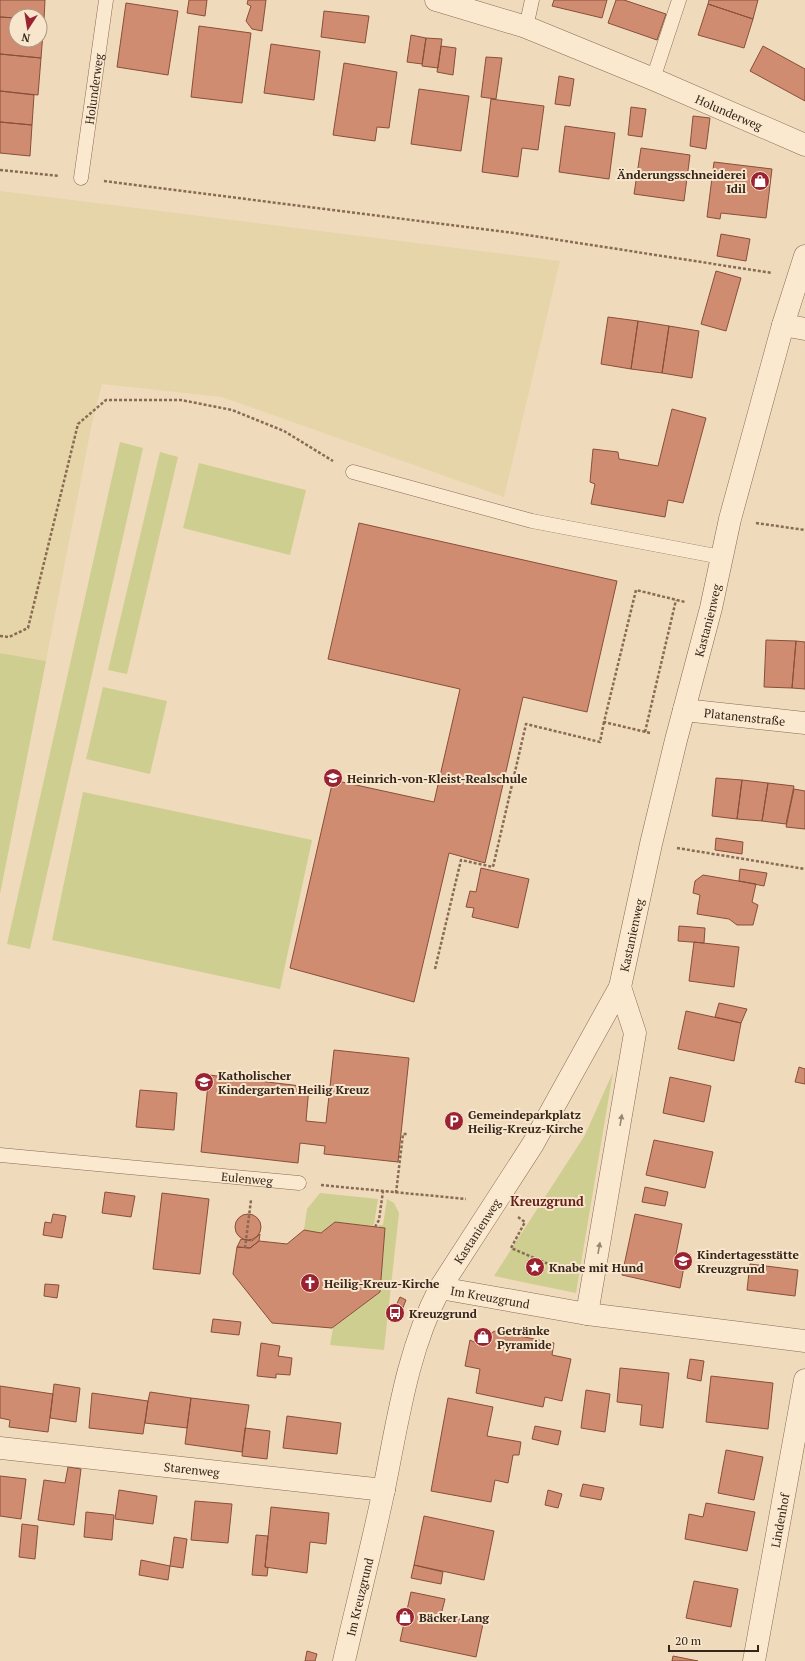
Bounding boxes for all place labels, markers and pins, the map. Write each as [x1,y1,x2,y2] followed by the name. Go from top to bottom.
[617,167,746,196] place label: Änderungsschneiderei Idil
[749,170,771,192] shop icon: Änderungsschneiderei Idil
[322,767,344,789] school or university icon: Heinrich-von-Kleist-Realschule
[347,771,528,786] place label: Heinrich-von-Kleist-Realschule
[218,1068,369,1097] place label: Katholischer Kindergarten Heilig Kreuz
[193,1071,215,1093] school or university icon: Katholischer Kindergarten Heilig Kreuz
[468,1107,584,1136] place label: Gemeindeparkplatz Heilig-Kreuz-Kirche
[443,1110,465,1132] parking icon: Gemeindeparkplatz Heilig-Kreuz-Kirche
[697,1247,800,1276] place label: Kindertagesstätte Kreuzgrund
[672,1250,694,1272] school or university icon: Kindertagesstätte Kreuzgrund
[524,1256,546,1278] place icon: Knabe mit Hund
[549,1260,644,1275] place label: Knabe mit Hund
[299,1272,321,1294] church icon: Heilig-Kreuz-Kirche
[324,1276,440,1291] place label: Heilig-Kreuz-Kirche
[384,1302,406,1324] bus stop icon: Kreuzgrund
[409,1306,478,1321] place label: Kreuzgrund
[497,1323,552,1352] place label: Getränke Pyramide
[472,1326,494,1348] shop icon: Getränke Pyramide
[394,1606,416,1628] shop icon: Bäcker Lang
[419,1610,489,1625] place label: Bäcker Lang

